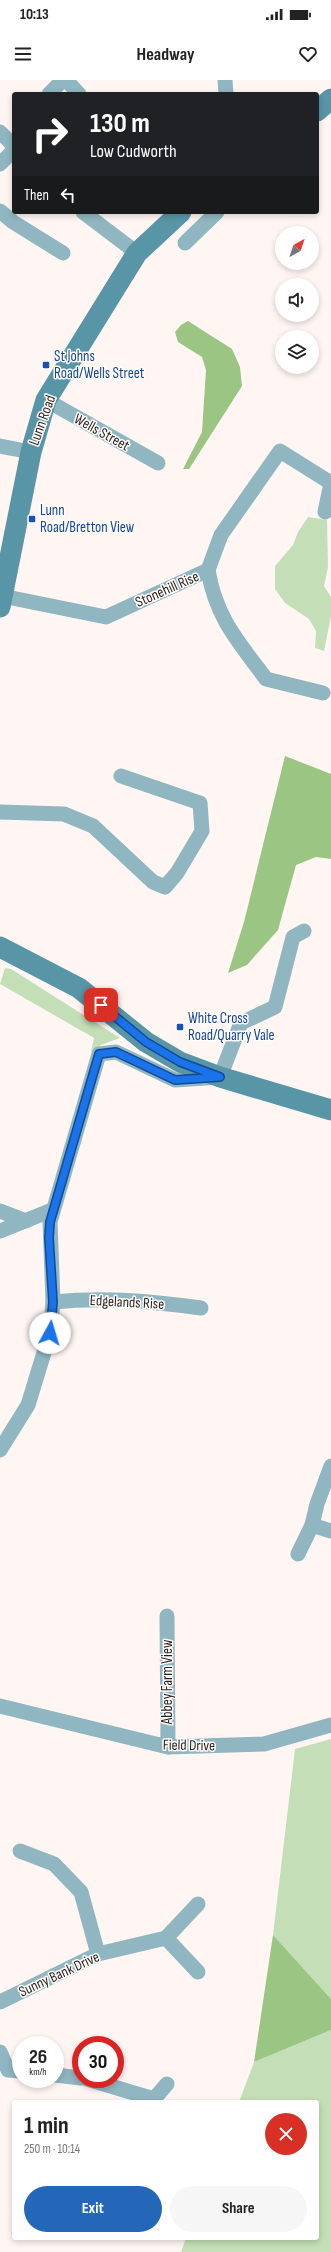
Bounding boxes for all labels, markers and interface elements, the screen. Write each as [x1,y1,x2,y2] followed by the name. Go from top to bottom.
[20,5,49,24] text: 10:13
[12,43,34,65] icon: menu
[297,43,319,65] icon: heart
[137,44,194,65] text: Headway
[90,107,150,140] text: 130 m
[24,108,76,160] icon: right
[90,141,177,162] text: Low Cudworth
[57,184,79,206] icon: left
[24,186,49,205] text: Then
[275,226,319,270] north arrow
[275,226,319,374] map controls
[275,278,319,322] button: sound
[275,330,319,374] button: layers
[54,347,145,383] place label: St Johns Road/Wells Street
[41,360,51,370] marker: St Johns Road/Wells Street
[25,392,60,448] street label: Lunn Road
[71,409,133,456] street label: Wells Street
[40,501,135,537] place label: Lunn Road/Bretton View
[27,514,37,524] marker: Lunn Road/Bretton View
[132,567,202,612] street label: Stonehill Rise
[84,988,118,1022] pin
[90,994,112,1016] icon: arrive
[188,1009,275,1045] place label: White Cross Road/Quarry Vale
[175,1022,185,1032] marker: White Cross Road/Quarry Vale
[89,1291,165,1314] street label: Edgelands Rise
[29,1312,71,1354] position arrow
[158,1639,177,1725] street label: Abbey Farm View
[163,1736,215,1755] street label: Field Drive
[16,1947,103,2001] street label: Sunny Bank Drive
[72,2036,124,2088] speed limit sign: 30
[29,2045,47,2069] text: 26
[29,2066,47,2078] text: km/h
[24,2111,69,2140] text: 1 min
[265,2113,307,2155] button: close
[24,2141,80,2157] text: 250 m · 10:14
[24,2186,162,2232] button: Exit
[170,2186,307,2232] button: Share

